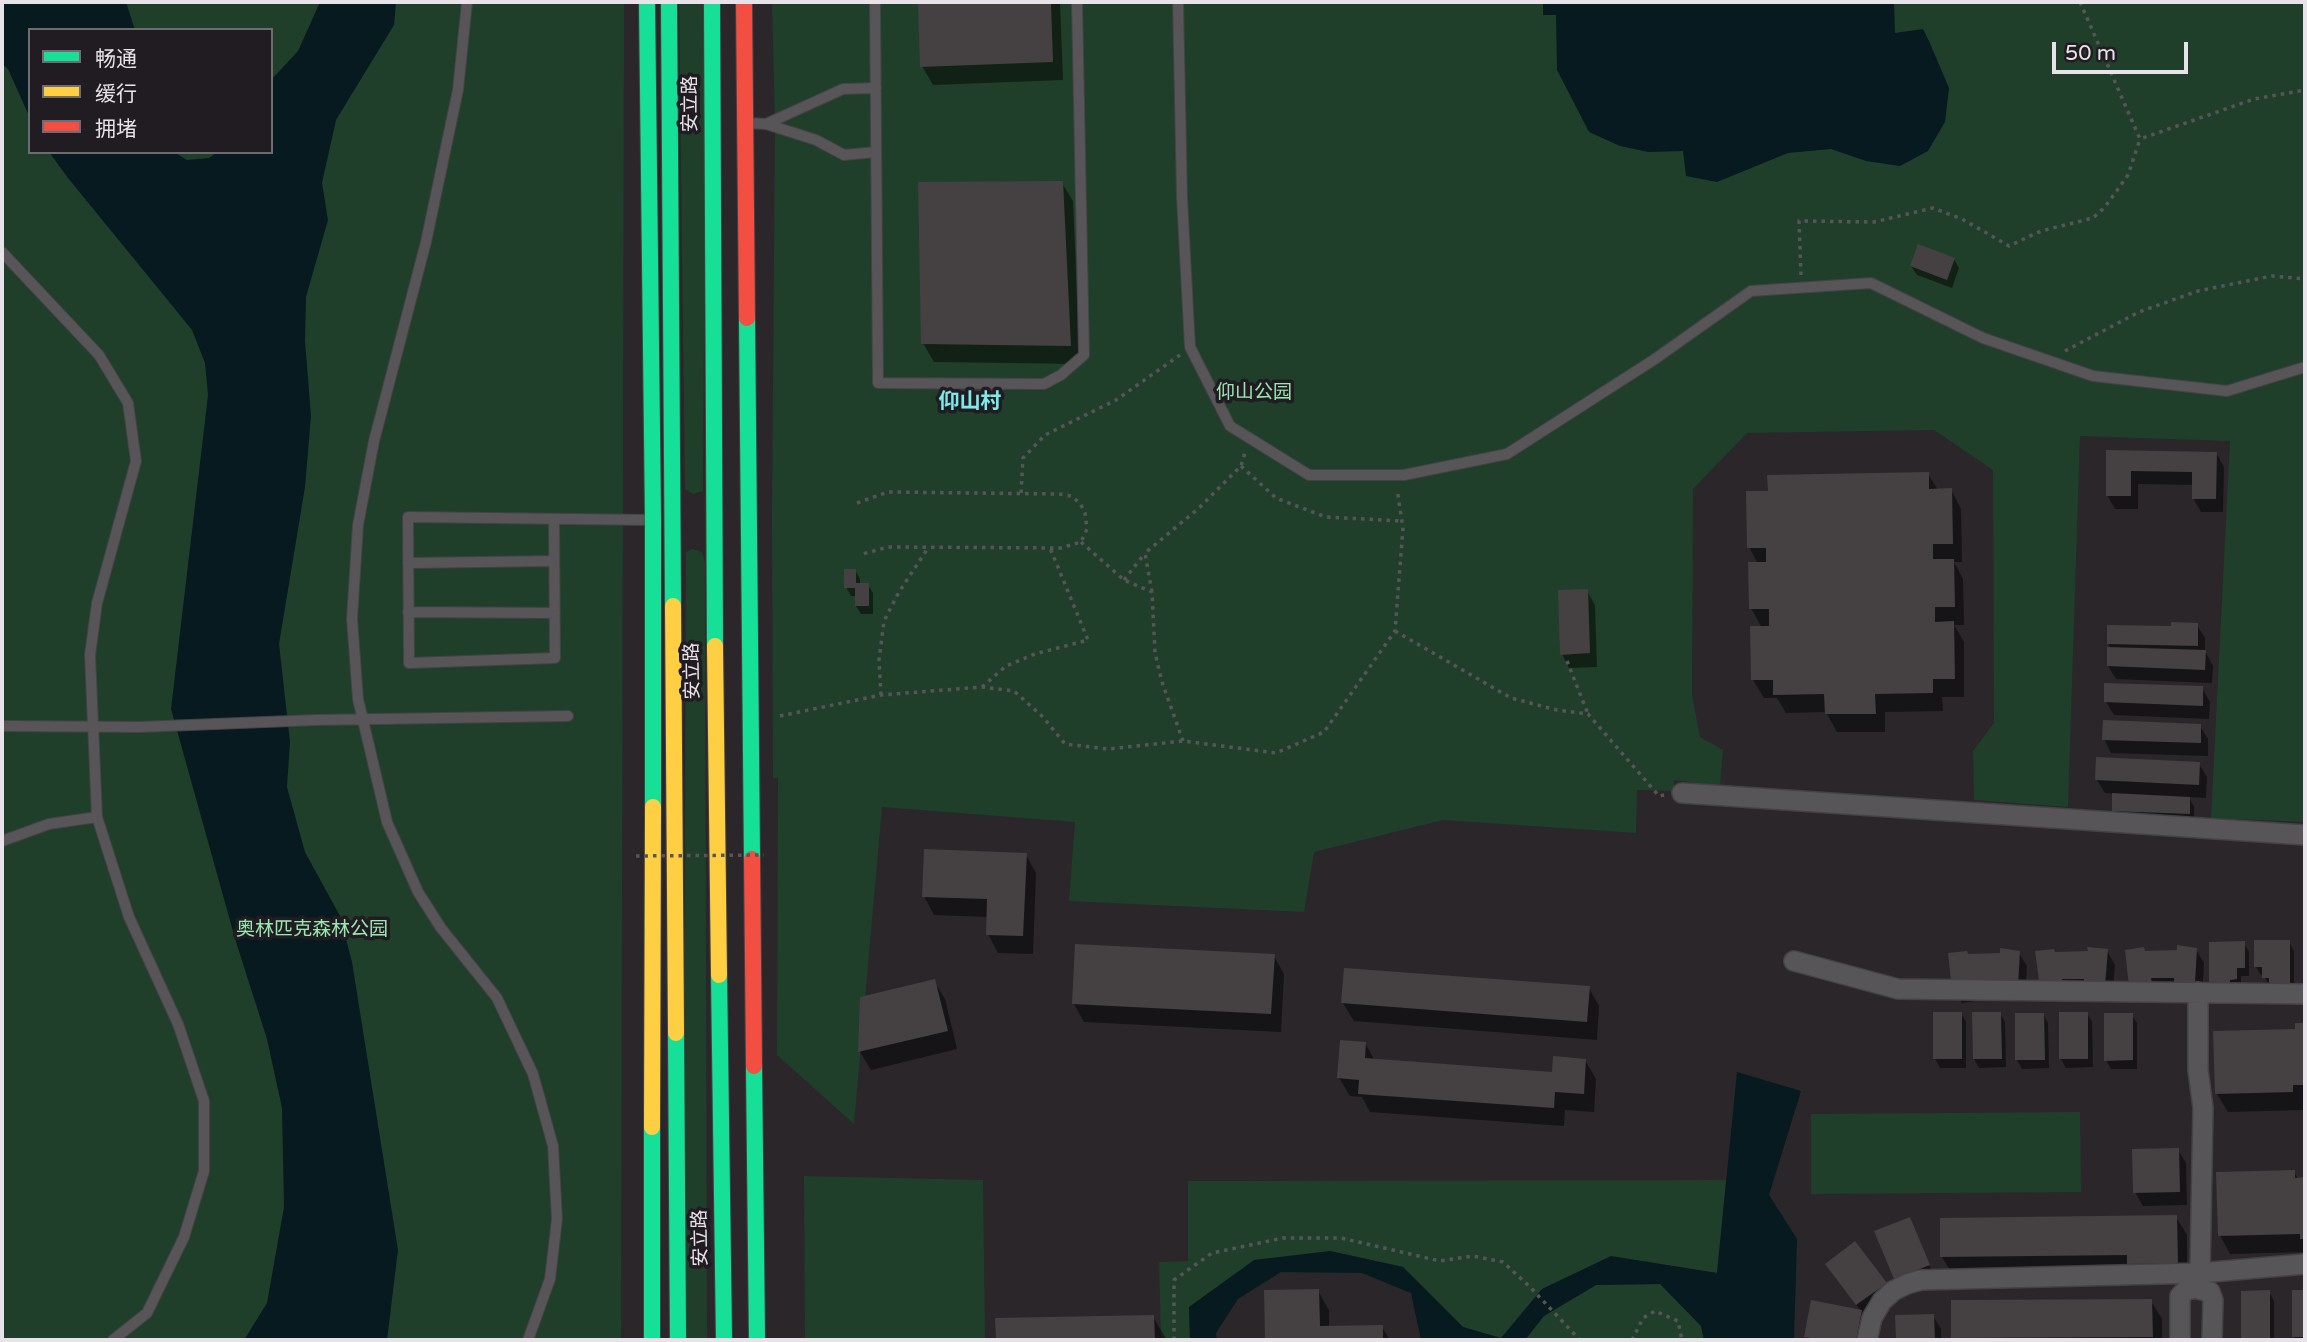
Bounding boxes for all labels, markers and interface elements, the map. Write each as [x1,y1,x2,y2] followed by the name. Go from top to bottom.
[28,28,273,154] legend
[2055,28,2192,72] scale bar
[2065,41,2116,66] text: 50 m
[95,47,137,72] text: 畅通
[680,76,702,132] street label: 安立路
[95,82,137,107] text: 缓行
[95,117,137,142] text: 拥堵
[1216,382,1292,404] park label: 仰山公园
[939,389,1001,415] district label: 仰山村
[681,642,705,700] street label: 安立路
[236,919,388,941] park label: 奥林匹克森林公园
[689,1209,713,1267] street label: 安立路

